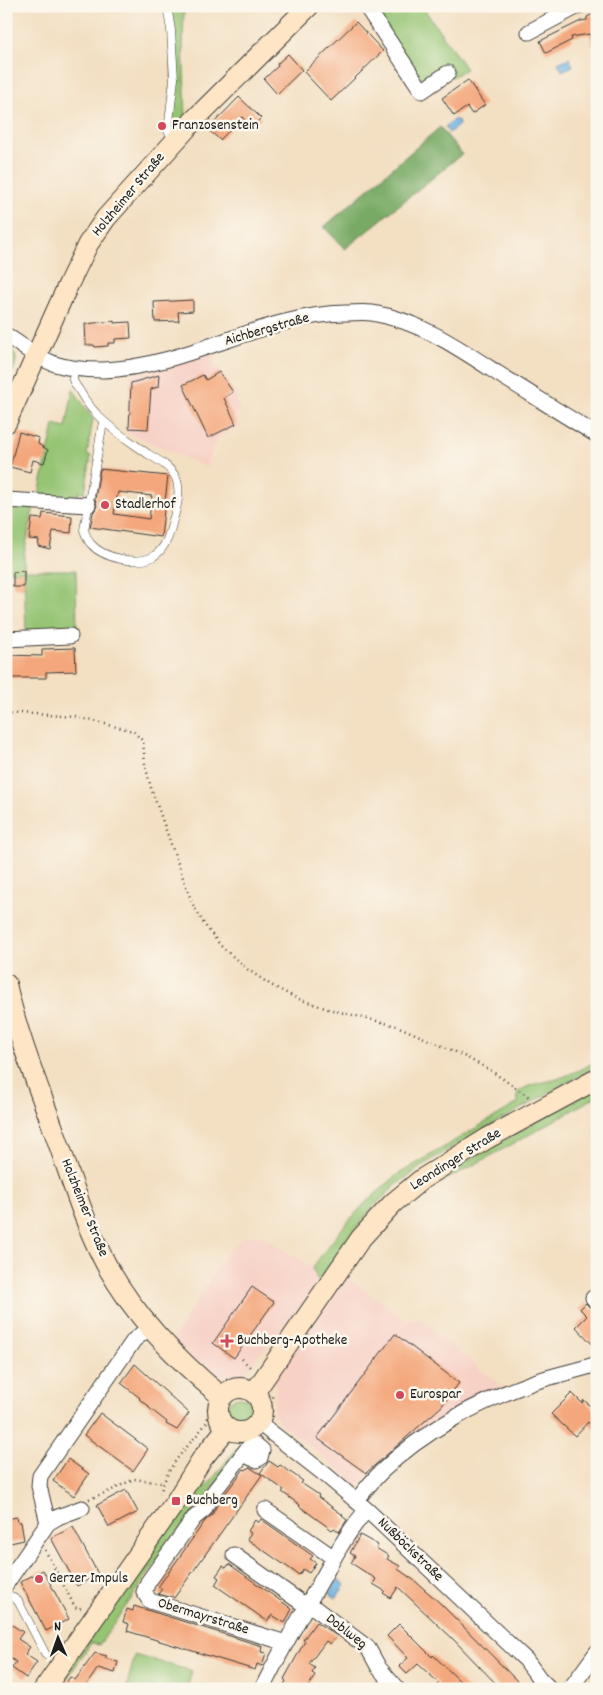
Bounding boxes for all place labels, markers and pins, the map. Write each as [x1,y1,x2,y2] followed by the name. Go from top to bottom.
[172,115,259,137] place label: Franzosenstein
[156,120,168,132] marker: Franzosenstein
[115,494,177,516] place label: Stadlerhof
[99,499,111,511] marker: Stadlerhof
[237,1330,348,1352] place label: Buchberg-Apotheke
[221,1335,233,1347] marker: Buchberg-Apotheke
[410,1384,462,1406] place label: Eurospar
[394,1389,406,1401] marker: Eurospar
[186,1490,238,1512] place label: Buchberg
[170,1495,182,1507] marker: Buchberg
[49,1568,128,1590] place label: Gerzer Impuls
[33,1573,45,1585] marker: Gerzer Impuls

